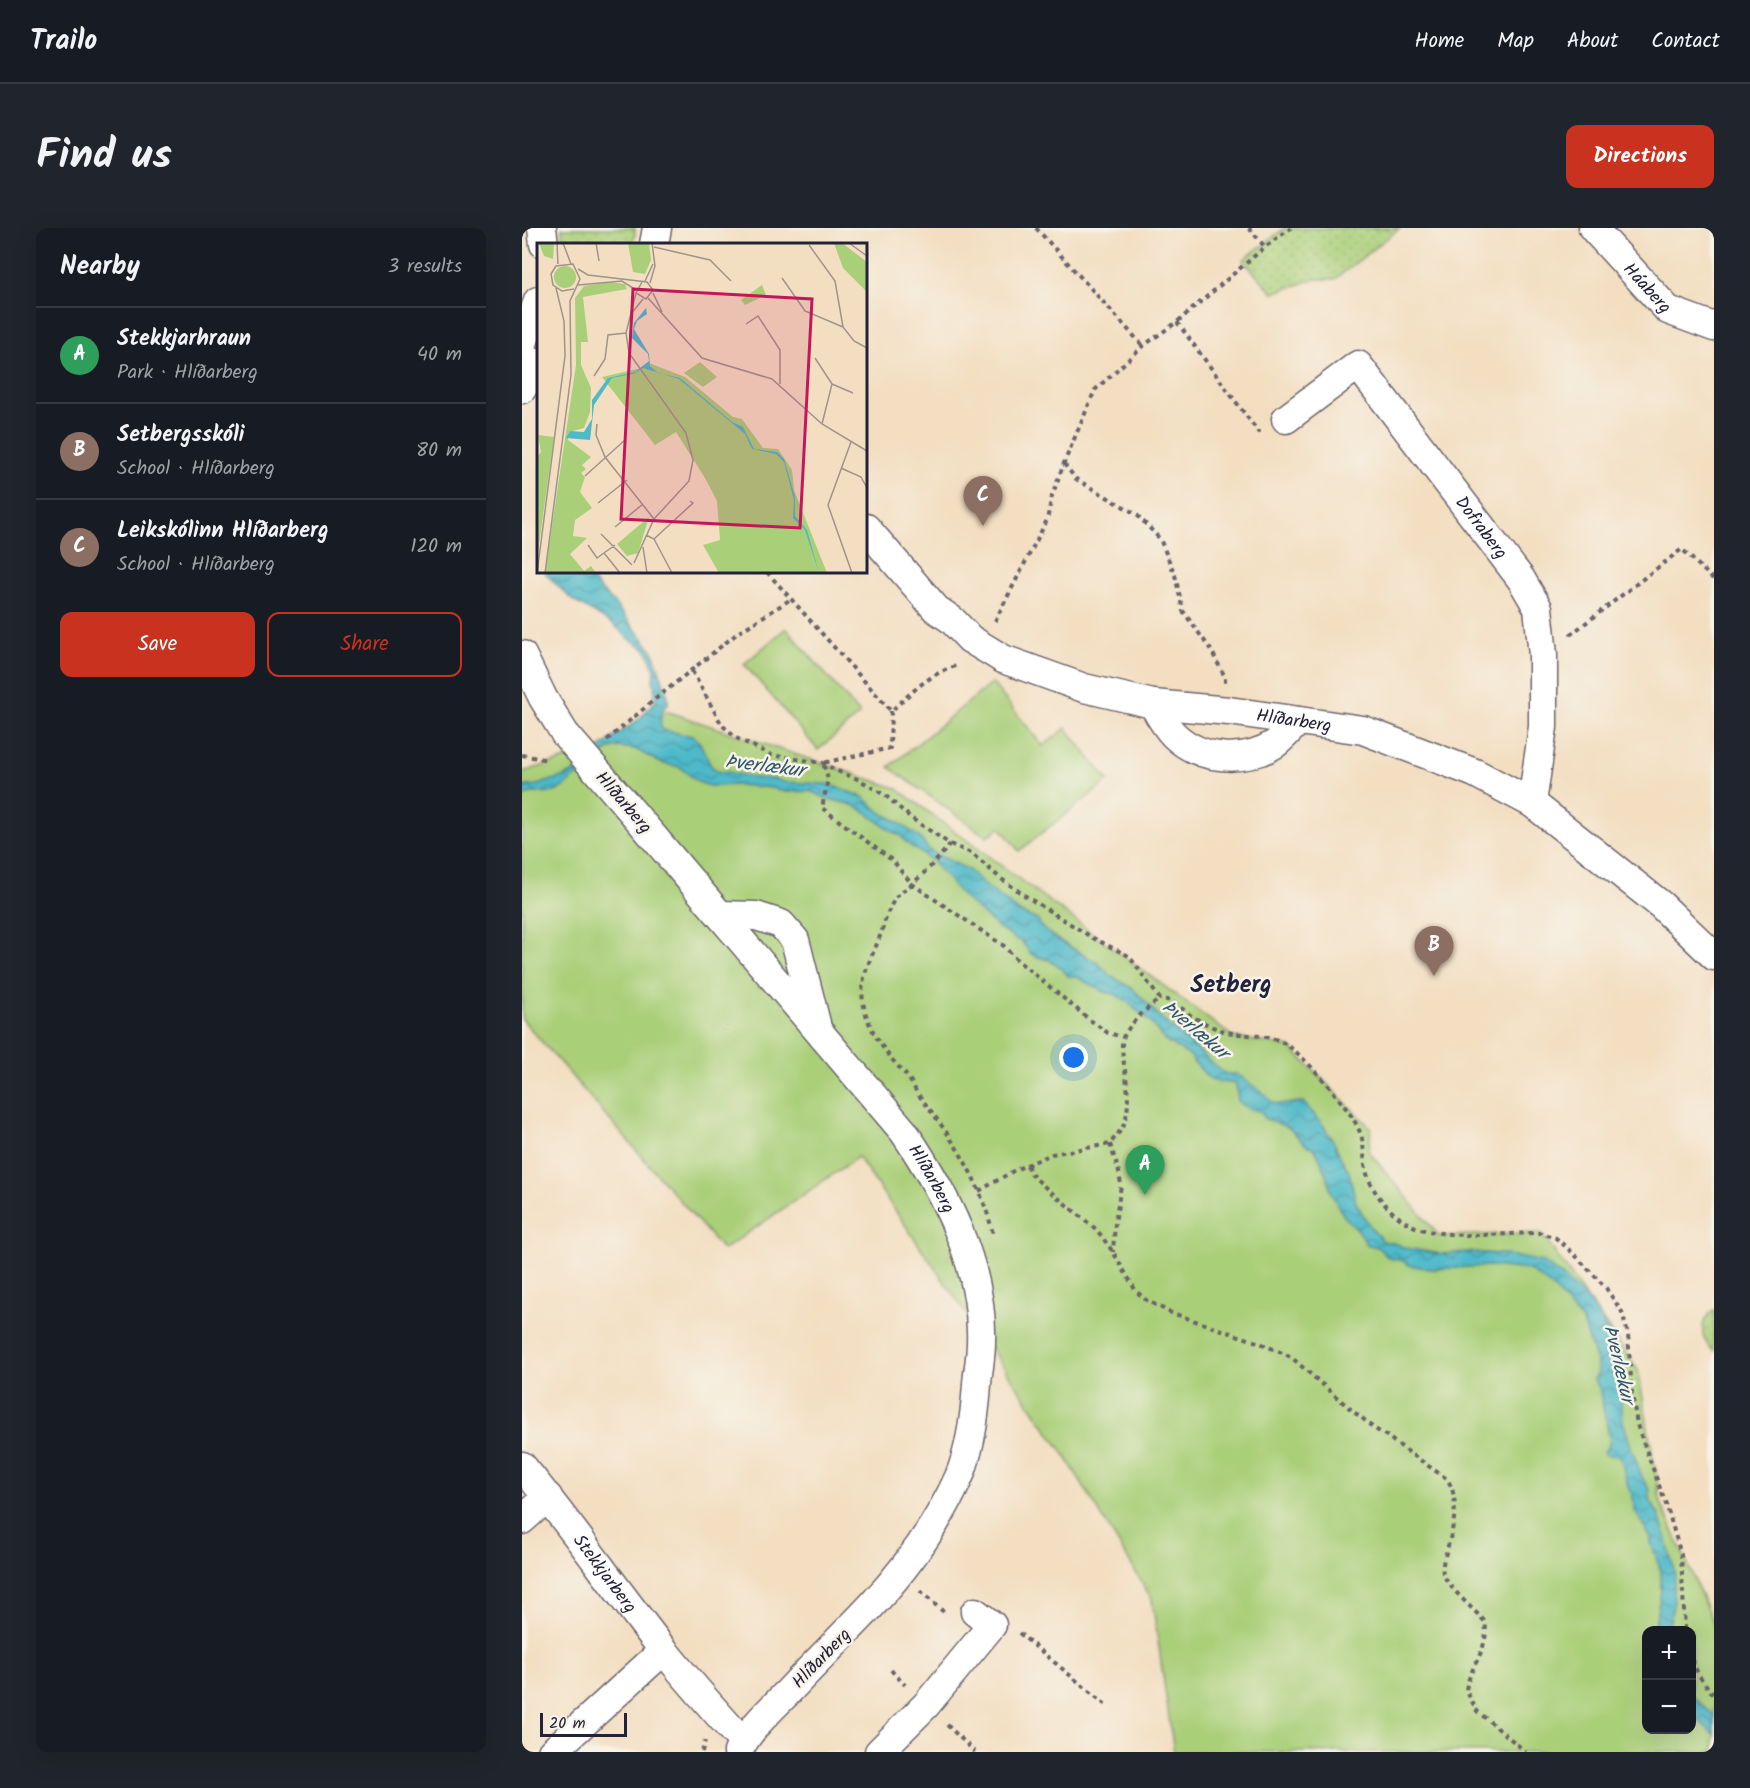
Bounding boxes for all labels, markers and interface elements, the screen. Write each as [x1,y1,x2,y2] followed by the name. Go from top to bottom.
[30,19,97,64] text: Trailo
[1415,25,1464,58] text: Home
[1497,25,1534,58] text: Map
[1567,25,1618,58] text: About
[1651,25,1720,58] text: Contact
[36,123,172,190] text: Find us
[1566,125,1714,188] button: Directions
[537,243,867,573] inset map
[60,246,140,288] text: Nearby
[388,251,462,283] text: 3 results
[1615,256,1678,321] street label: Háaberg
[117,322,251,357] text: Stekkjarhraun
[73,339,86,371] text: A
[417,339,462,371] text: 40 m
[117,357,258,389] text: Park · Hlíðarberg
[117,418,244,453] text: Setbergsskóli
[73,435,86,467] text: B
[416,435,462,467] text: 80 m
[117,453,275,485] text: School · Hlíðarberg
[964,476,1002,526] pin: C
[1447,490,1514,566] street label: Dofraberg
[117,514,329,549] text: Leikskólinn Hlíðarberg
[73,531,86,563] text: C
[410,531,462,563] text: 120 m
[117,549,275,581] text: School · Hlíðarberg
[60,612,255,677] button: Save
[267,612,462,677] button: Share
[1254,702,1333,741] street label: Hlíðarberg
[723,746,811,788] water label: Þverlækur
[587,765,659,841] street label: Hlíðarberg
[1414,926,1454,976] pin: B
[1190,966,1272,1005] district label: Setberg
[1154,993,1239,1071] water label: Þverlækur
[1059,1043,1088,1072] your location
[900,1139,962,1218] street label: Hlíðarberg
[1126,1146,1164,1195] pin: A
[1594,1322,1644,1411] water label: Þverlækur
[565,1529,643,1620] street label: Stekkjarberg
[785,1622,859,1696] street label: Hlíðarberg
[1642,1626,1696,1734] map controls
[1642,1626,1696,1680] button: +
[1642,1680,1696,1734] button: −
[540,1710,627,1738] scale bar
[549,1711,585,1736] text: 20 m

